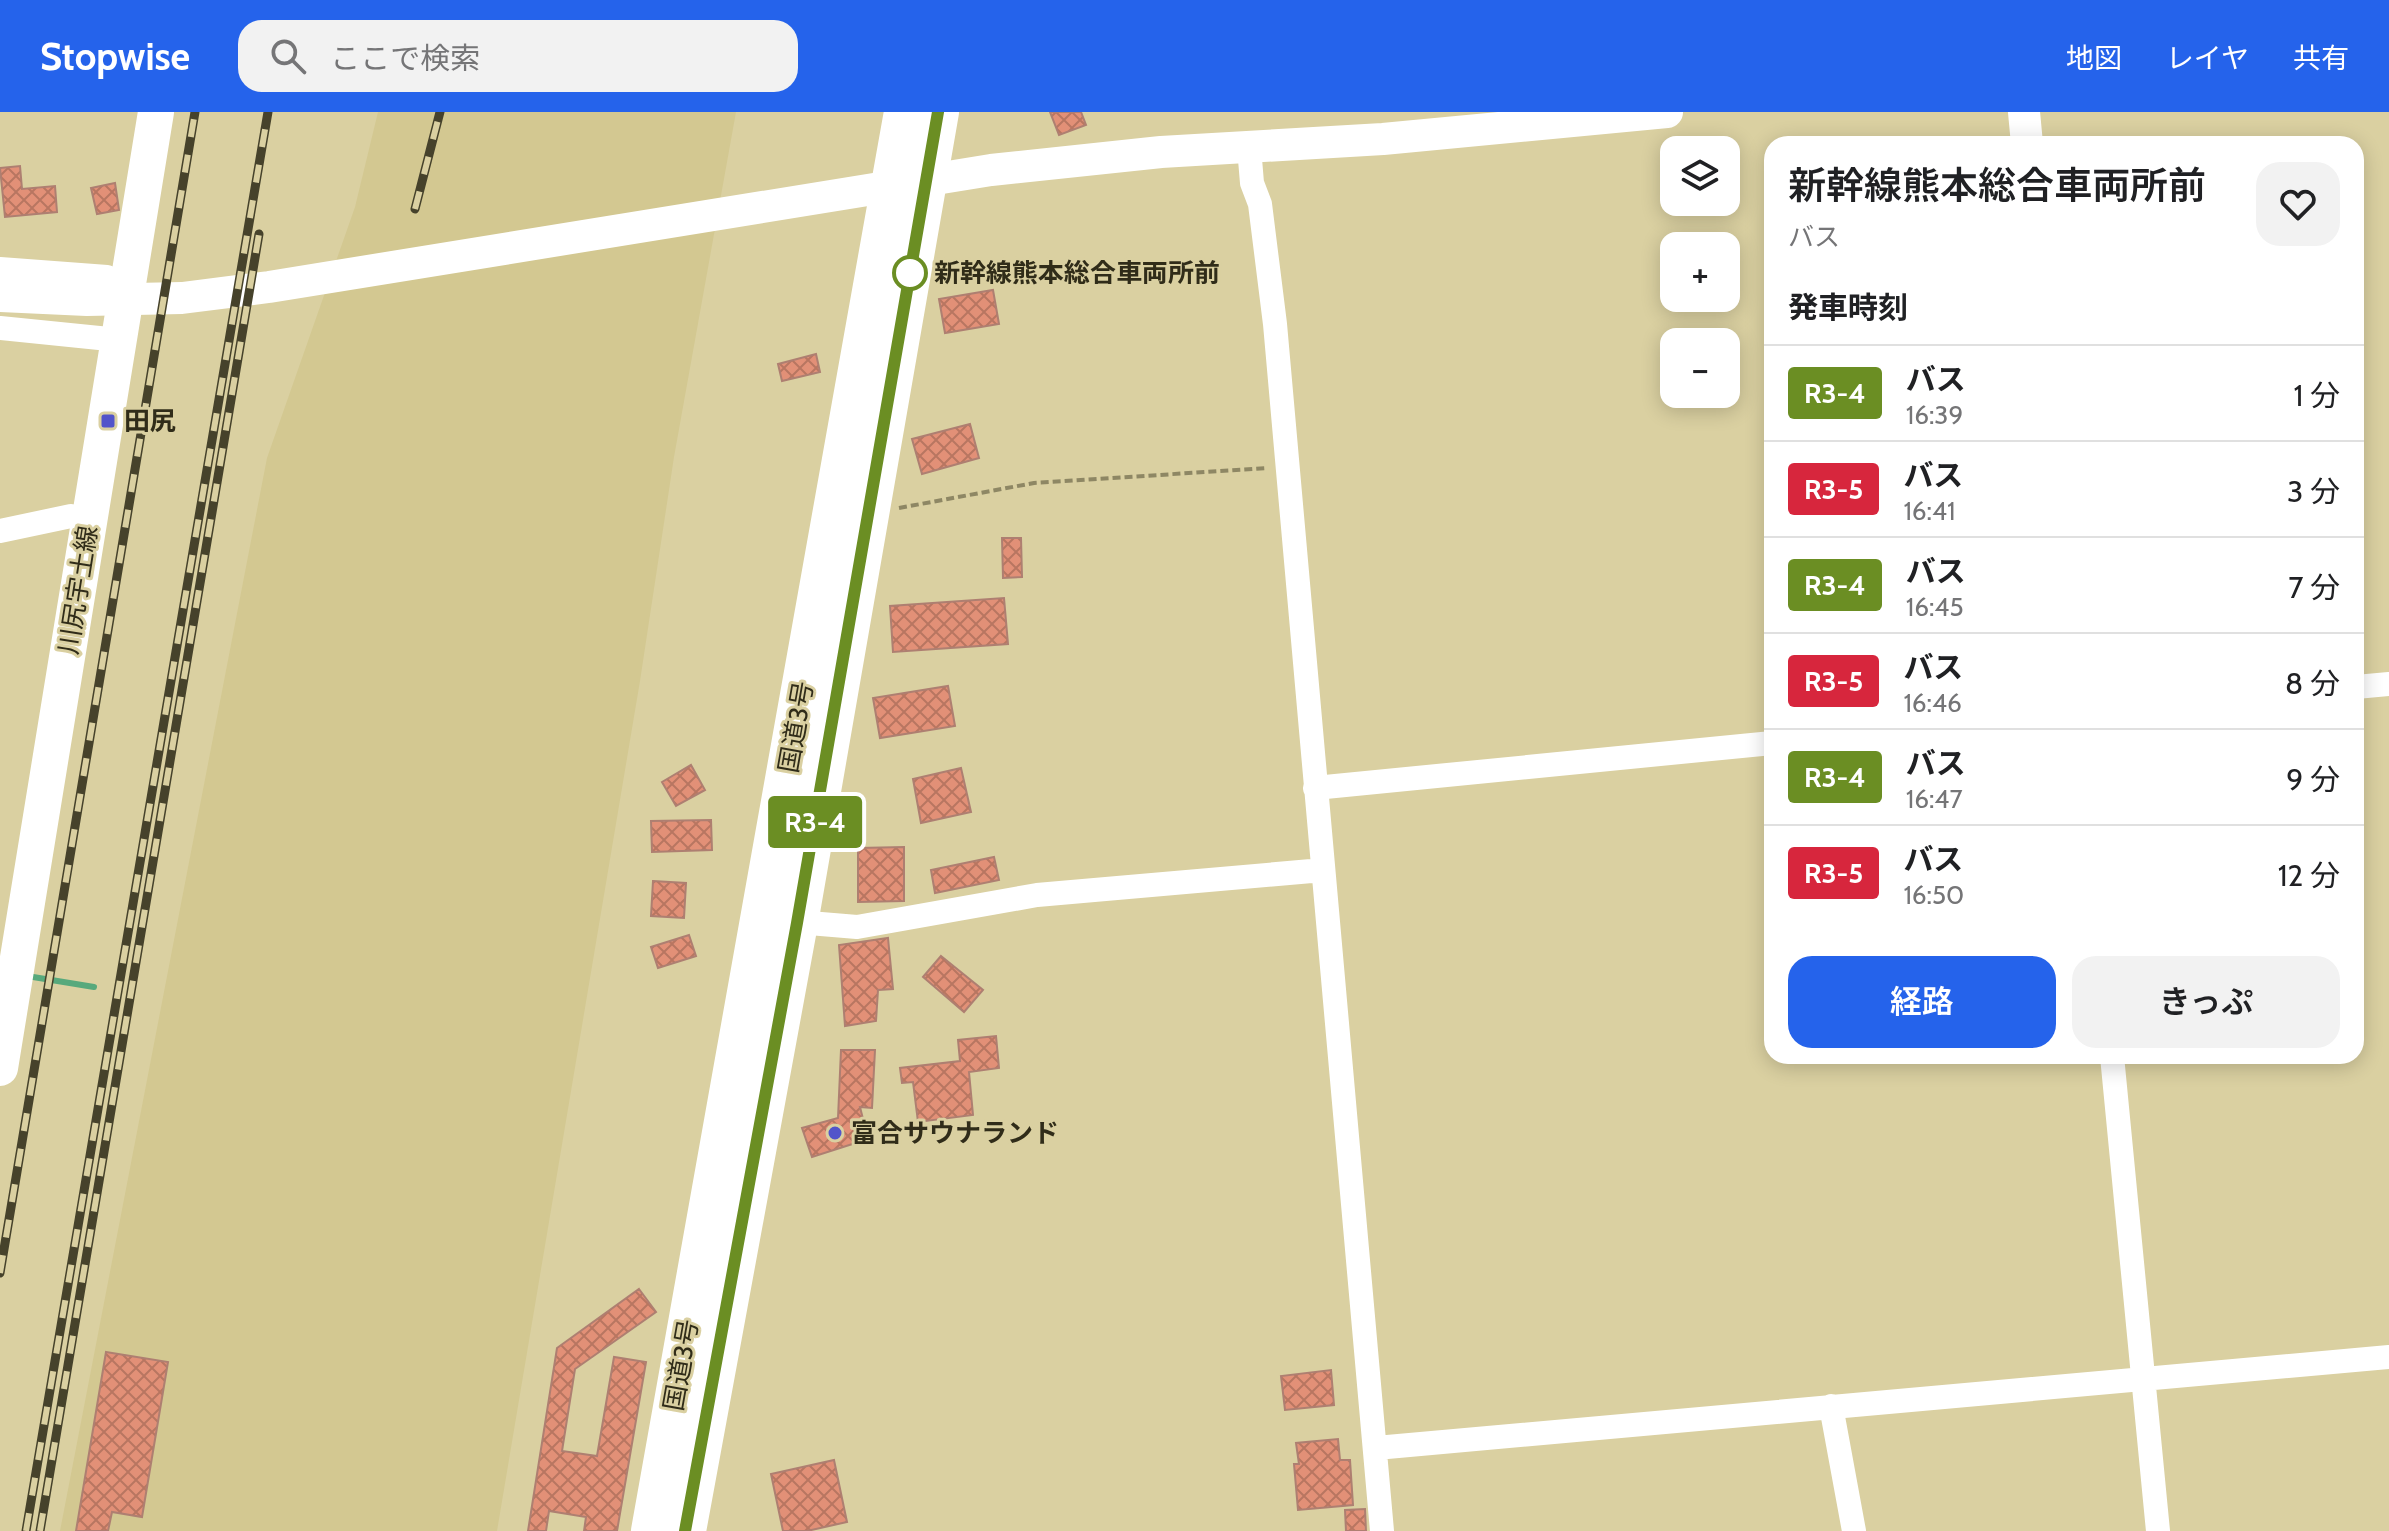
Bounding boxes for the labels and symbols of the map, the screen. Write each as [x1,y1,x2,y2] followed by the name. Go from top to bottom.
[893,256,927,290] marker: 新幹線熊本総合車両所前
[934,257,1220,289] place label: 新幹線熊本総合車両所前
[124,405,176,437] place label: 田尻
[99,412,117,430] marker: 田尻
[52,523,104,657] street label: 川尻宇土線
[772,679,820,775] street label: 国道3号
[759,796,871,848] line badge: R3-4
[851,1117,1059,1149] place label: 富合サウナランド
[826,1124,844,1142] marker: 富合サウナランド
[657,1317,705,1413] street label: 国道3号

